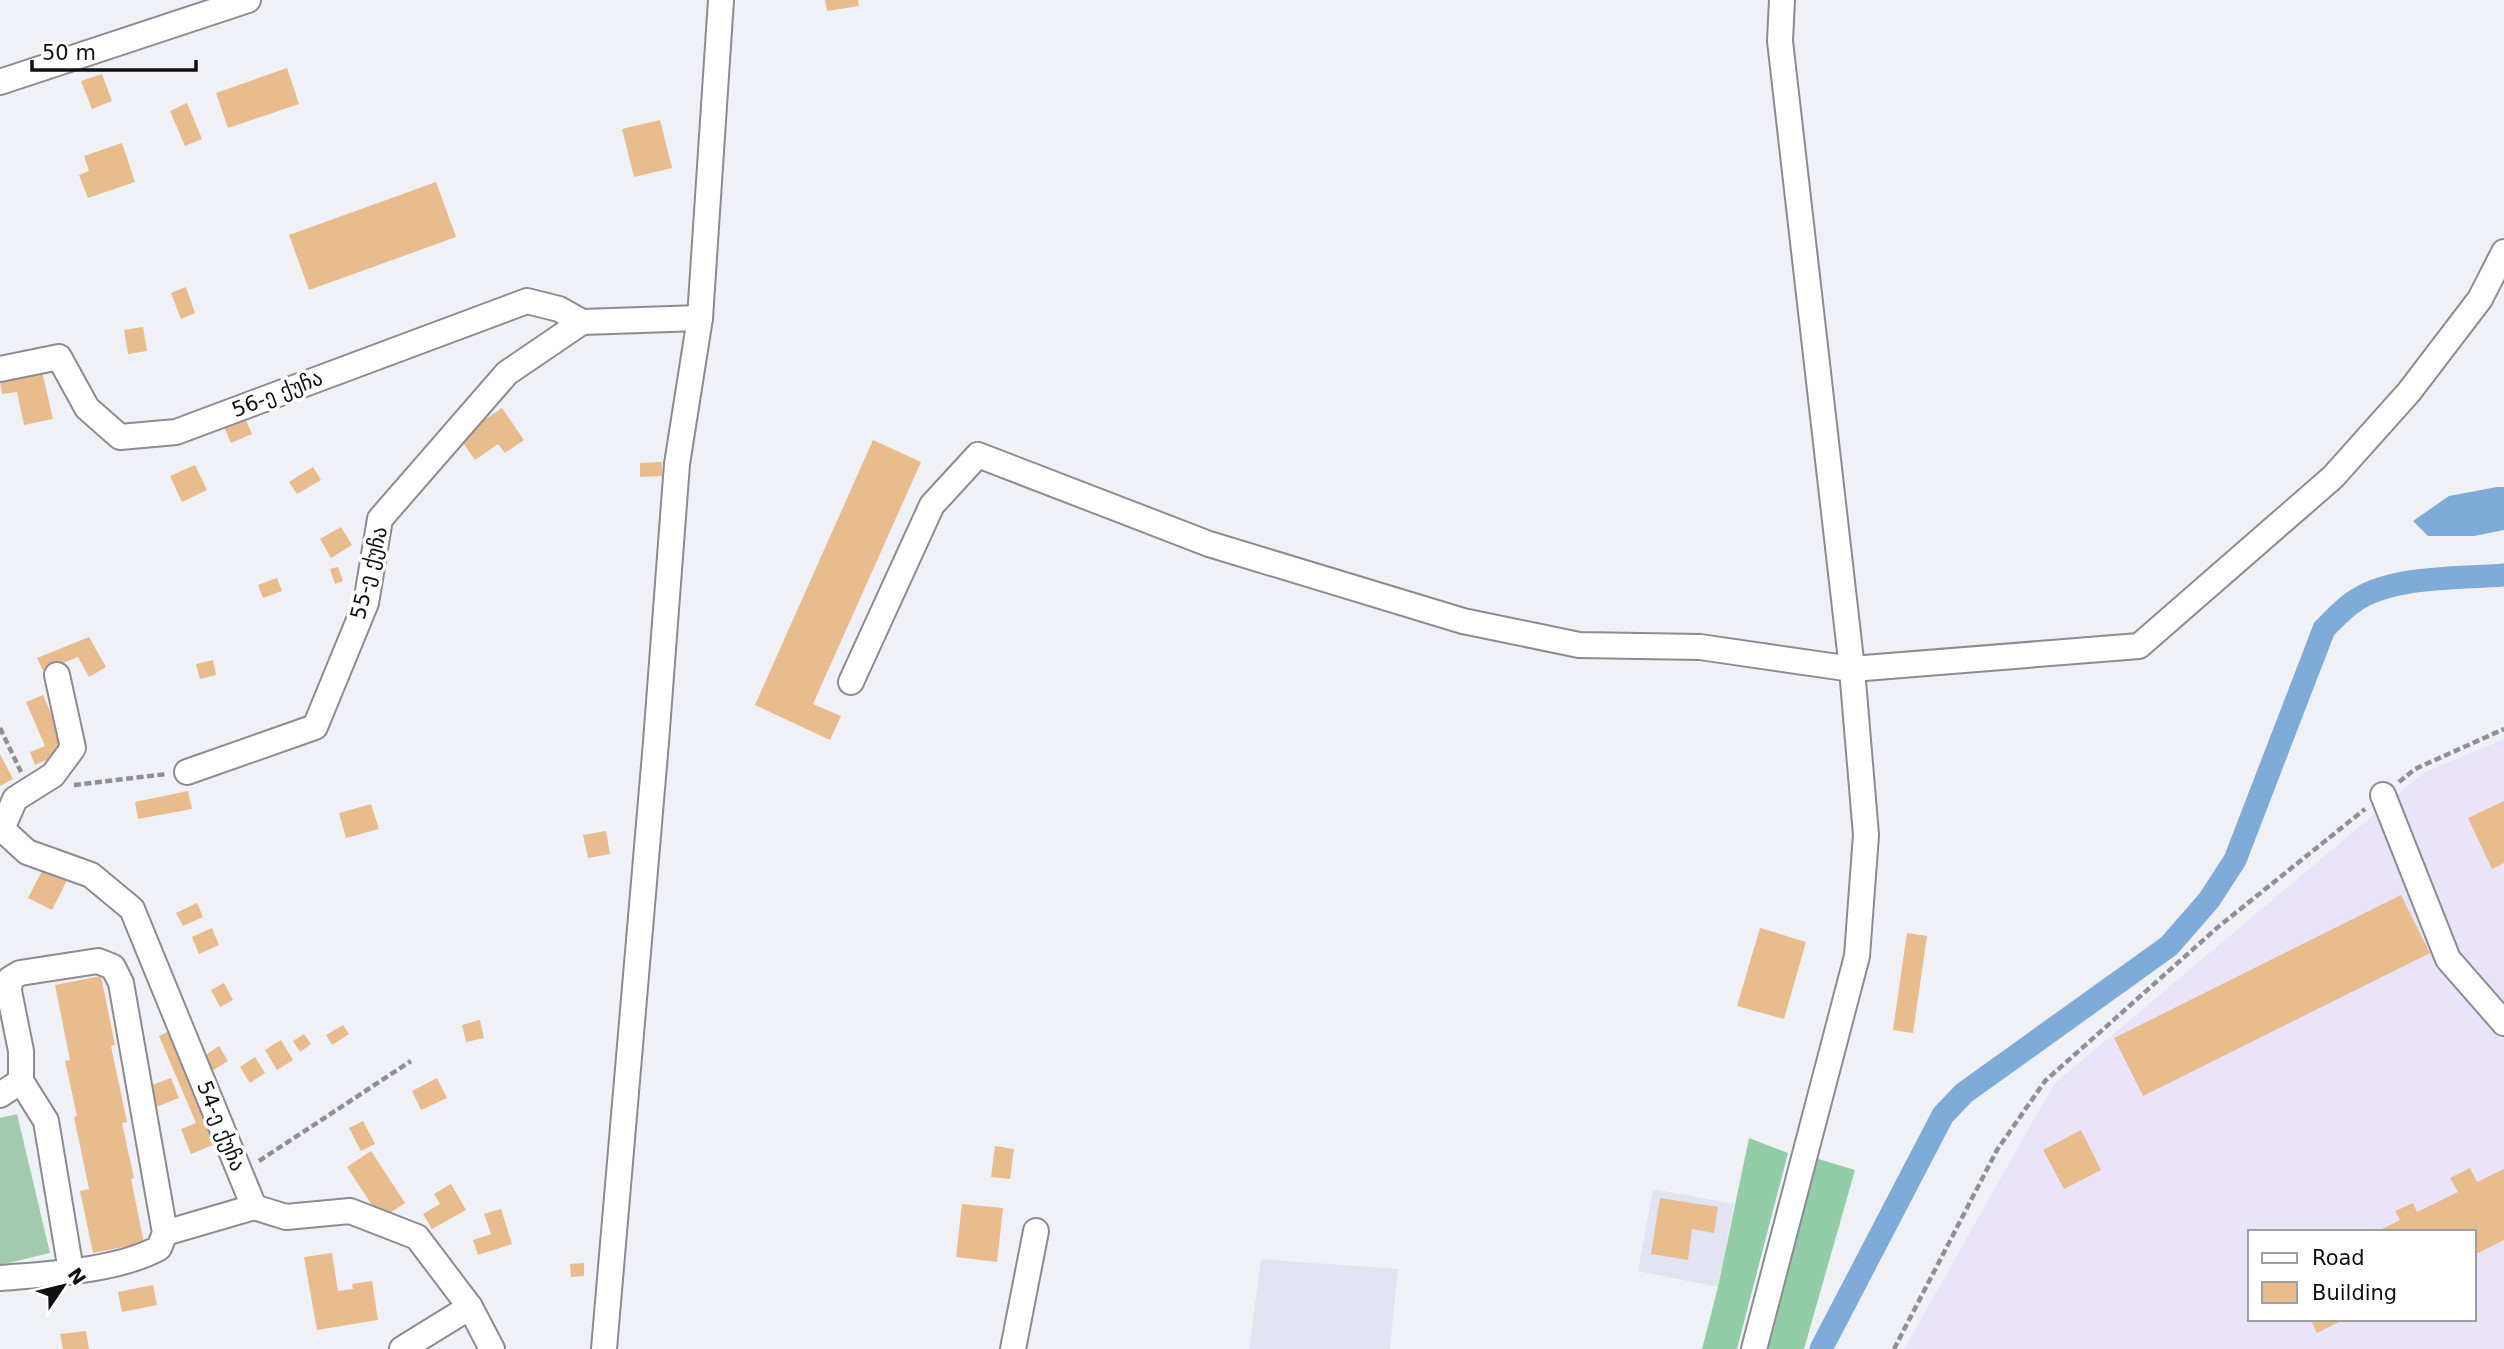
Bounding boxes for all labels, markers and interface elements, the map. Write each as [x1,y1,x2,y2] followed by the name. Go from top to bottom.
[32,28,196,72] scale bar
[42,41,96,65] text: 50 m
[228,366,326,422] street label: 56-ე ქუჩა
[346,524,392,622] street label: 55-ე ქუჩა
[192,1077,250,1175] street label: 54-ე ქუჩა
[2248,1230,2476,1321] legend
[2312,1246,2365,1270] text: Road
[28,1251,98,1321] north arrow
[63,1263,90,1289] text: N
[2312,1281,2397,1305] text: Building

